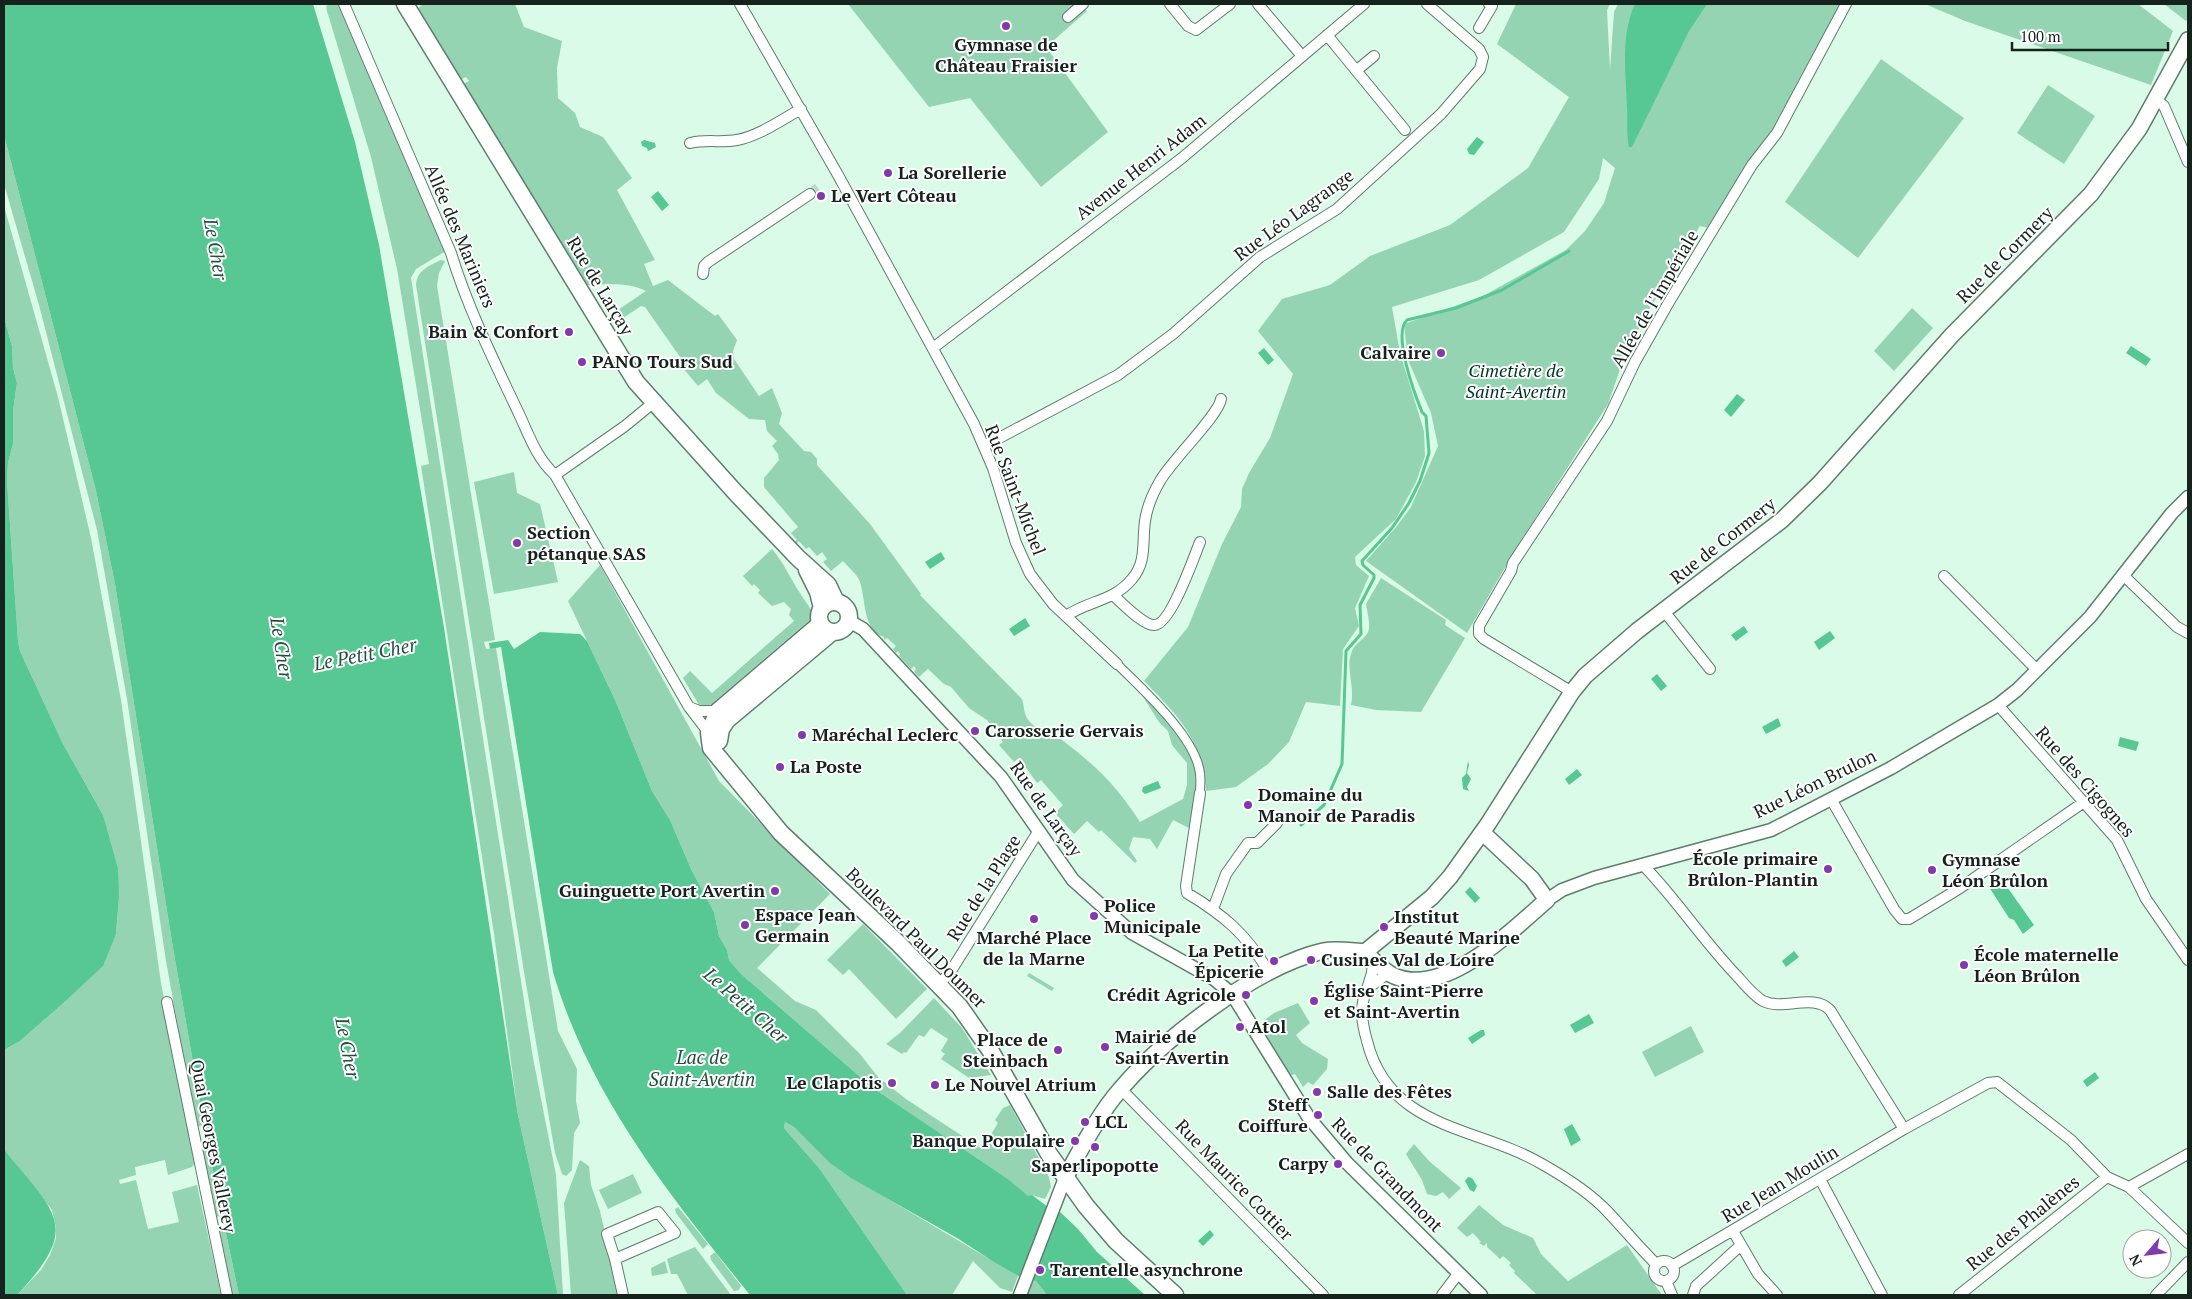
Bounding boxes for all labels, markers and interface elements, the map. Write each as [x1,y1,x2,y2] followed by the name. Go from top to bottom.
[1000,20,1012,32] marker: Gymnase de Château Fraisier
[2012,20,2168,52] scale bar
[2020,26,2061,46] text: 100 m
[935,32,1077,77] place label: Gymnase de Château Fraisier
[1070,107,1211,225] street label: Avenue Henri Adam
[420,160,502,311] street label: Allée des Mariniers
[898,160,1007,184] place label: La Sorellerie
[1229,163,1358,266] street label: Rue Léo Lagrange
[882,167,894,179] marker: La Sorellerie
[831,183,957,207] place label: Le Vert Côteau
[815,190,827,202] marker: Le Vert Côteau
[1951,200,2059,308] street label: Rue de Cormery
[199,215,234,282] water label: Le Cher
[1605,225,1703,372] street label: Allée de l'Impériale
[562,232,640,340] street label: Rue de Larçay
[428,319,559,343] place label: Bain & Confort
[563,326,575,338] marker: Bain & Confort
[1360,340,1431,364] place label: Calvaire
[1435,347,1447,359] marker: Calvaire
[592,349,733,373] place label: PANO Tours Sud
[576,356,588,368] marker: PANO Tours Sud
[1465,358,1567,403] park label: Cimetière de Saint-Avertin
[980,421,1052,558] street label: Rue Saint-Michel
[1665,491,1781,589] street label: Rue de Cormery
[527,520,646,565] place label: Section pétanque SAS
[511,537,523,549] marker: Section pétanque SAS
[265,614,300,681] water label: Le Cher
[310,631,419,676] water label: Le Petit Cher
[985,718,1144,742] place label: Carosserie Gervais
[2031,721,2141,842] street label: Rue des Cigognes
[812,722,959,746] place label: Maréchal Leclerc
[969,725,981,737] marker: Carosserie Gervais
[796,729,808,741] marker: Maréchal Leclerc
[1749,743,1880,823] street label: Rue Léon Brulon
[790,754,862,778] place label: La Poste
[1005,756,1089,862] street label: Rue de Larçay
[774,761,786,773] marker: La Poste
[1258,782,1415,827] place label: Domaine du Manoir de Paradis
[1242,799,1254,811] marker: Domaine du Manoir de Paradis
[941,830,1025,945] street label: Rue de la Plage
[1688,846,1818,891] place label: École primaire Brûlon-Plantin
[1942,847,2049,892] place label: Gymnase Léon Brûlon
[841,862,992,1013] street label: Boulevard Paul Doumer
[1822,863,1834,875] marker: École primaire Brûlon-Plantin
[1926,864,1938,876] marker: Gymnase Léon Brûlon
[559,878,765,902] place label: Guinguette Port Avertin
[769,885,781,897] marker: Guinguette Port Avertin
[1104,893,1201,938] place label: Police Municipale
[755,902,856,947] place label: Espace Jean Germain
[1394,904,1520,949] place label: Institut Beauté Marine
[1088,910,1100,922] marker: Police Municipale
[1028,913,1040,925] marker: Marché Place de la Marne
[739,919,751,931] marker: Espace Jean Germain
[1378,921,1390,933] marker: Institut Beauté Marine
[977,925,1092,970] place label: Marché Place de la Marne
[1188,938,1264,983] place label: La Petite Épicerie
[1974,942,2119,987] place label: École maternelle Léon Brûlon
[1321,947,1495,971] place label: Cusines Val de Loire
[1305,954,1317,966] marker: Cusines Val de Loire
[1268,955,1280,967] marker: La Petite Épicerie
[1958,959,1970,971] marker: École maternelle Léon Brûlon
[698,960,794,1049] water label: Le Petit Cher
[1324,978,1484,1023] place label: Église Saint-Pierre et Saint-Avertin
[1107,982,1236,1006] place label: Crédit Agricole
[1240,989,1252,1001] marker: Crédit Agricole
[1308,995,1320,1007] marker: Église Saint-Pierre et Saint-Avertin
[330,1014,367,1081] water label: Le Cher
[1250,1014,1286,1038] place label: Atol
[1234,1021,1246,1033] marker: Atol
[1115,1024,1230,1069] place label: Mairie de Saint-Avertin
[963,1027,1048,1072] place label: Place de Steinbach
[1099,1041,1111,1053] marker: Mairie de Saint-Avertin
[649,1044,755,1091] water label: Lac de Saint-Avertin
[1052,1044,1064,1056] marker: Place de Steinbach
[185,1057,243,1235] street label: Quai Georges Vallerey
[786,1070,882,1094] place label: Le Clapotis
[945,1072,1097,1096] place label: Le Nouvel Atrium
[886,1077,898,1089] marker: Le Clapotis
[929,1079,941,1091] marker: Le Nouvel Atrium
[1327,1079,1452,1103] place label: Salle des Fêtes
[1311,1086,1323,1098] marker: Salle des Fêtes
[1238,1092,1309,1137] place label: Steff Coiffure
[1095,1109,1128,1133] place label: LCL
[1312,1109,1324,1121] marker: Steff Coiffure
[1327,1112,1449,1237] street label: Rue de Grandmont
[1171,1114,1299,1245] street label: Rue Maurice Cottier
[1079,1116,1091,1128] marker: LCL
[912,1128,1065,1152] place label: Banque Populaire
[1069,1135,1081,1147] marker: Banque Populaire
[1717,1139,1842,1227] street label: Rue Jean Moulin
[1089,1141,1101,1153] marker: Saperlipopotte
[1278,1151,1328,1175] place label: Carpy
[1031,1153,1159,1177] place label: Saperlipopotte
[1332,1158,1344,1170] marker: Carpy
[1961,1169,2084,1275] street label: Rue des Phalènes
[2122,1229,2172,1279] north arrow
[2124,1251,2146,1269] text: N
[1050,1257,1243,1281] place label: Tarentelle asynchrone
[1034,1264,1046,1276] marker: Tarentelle asynchrone

